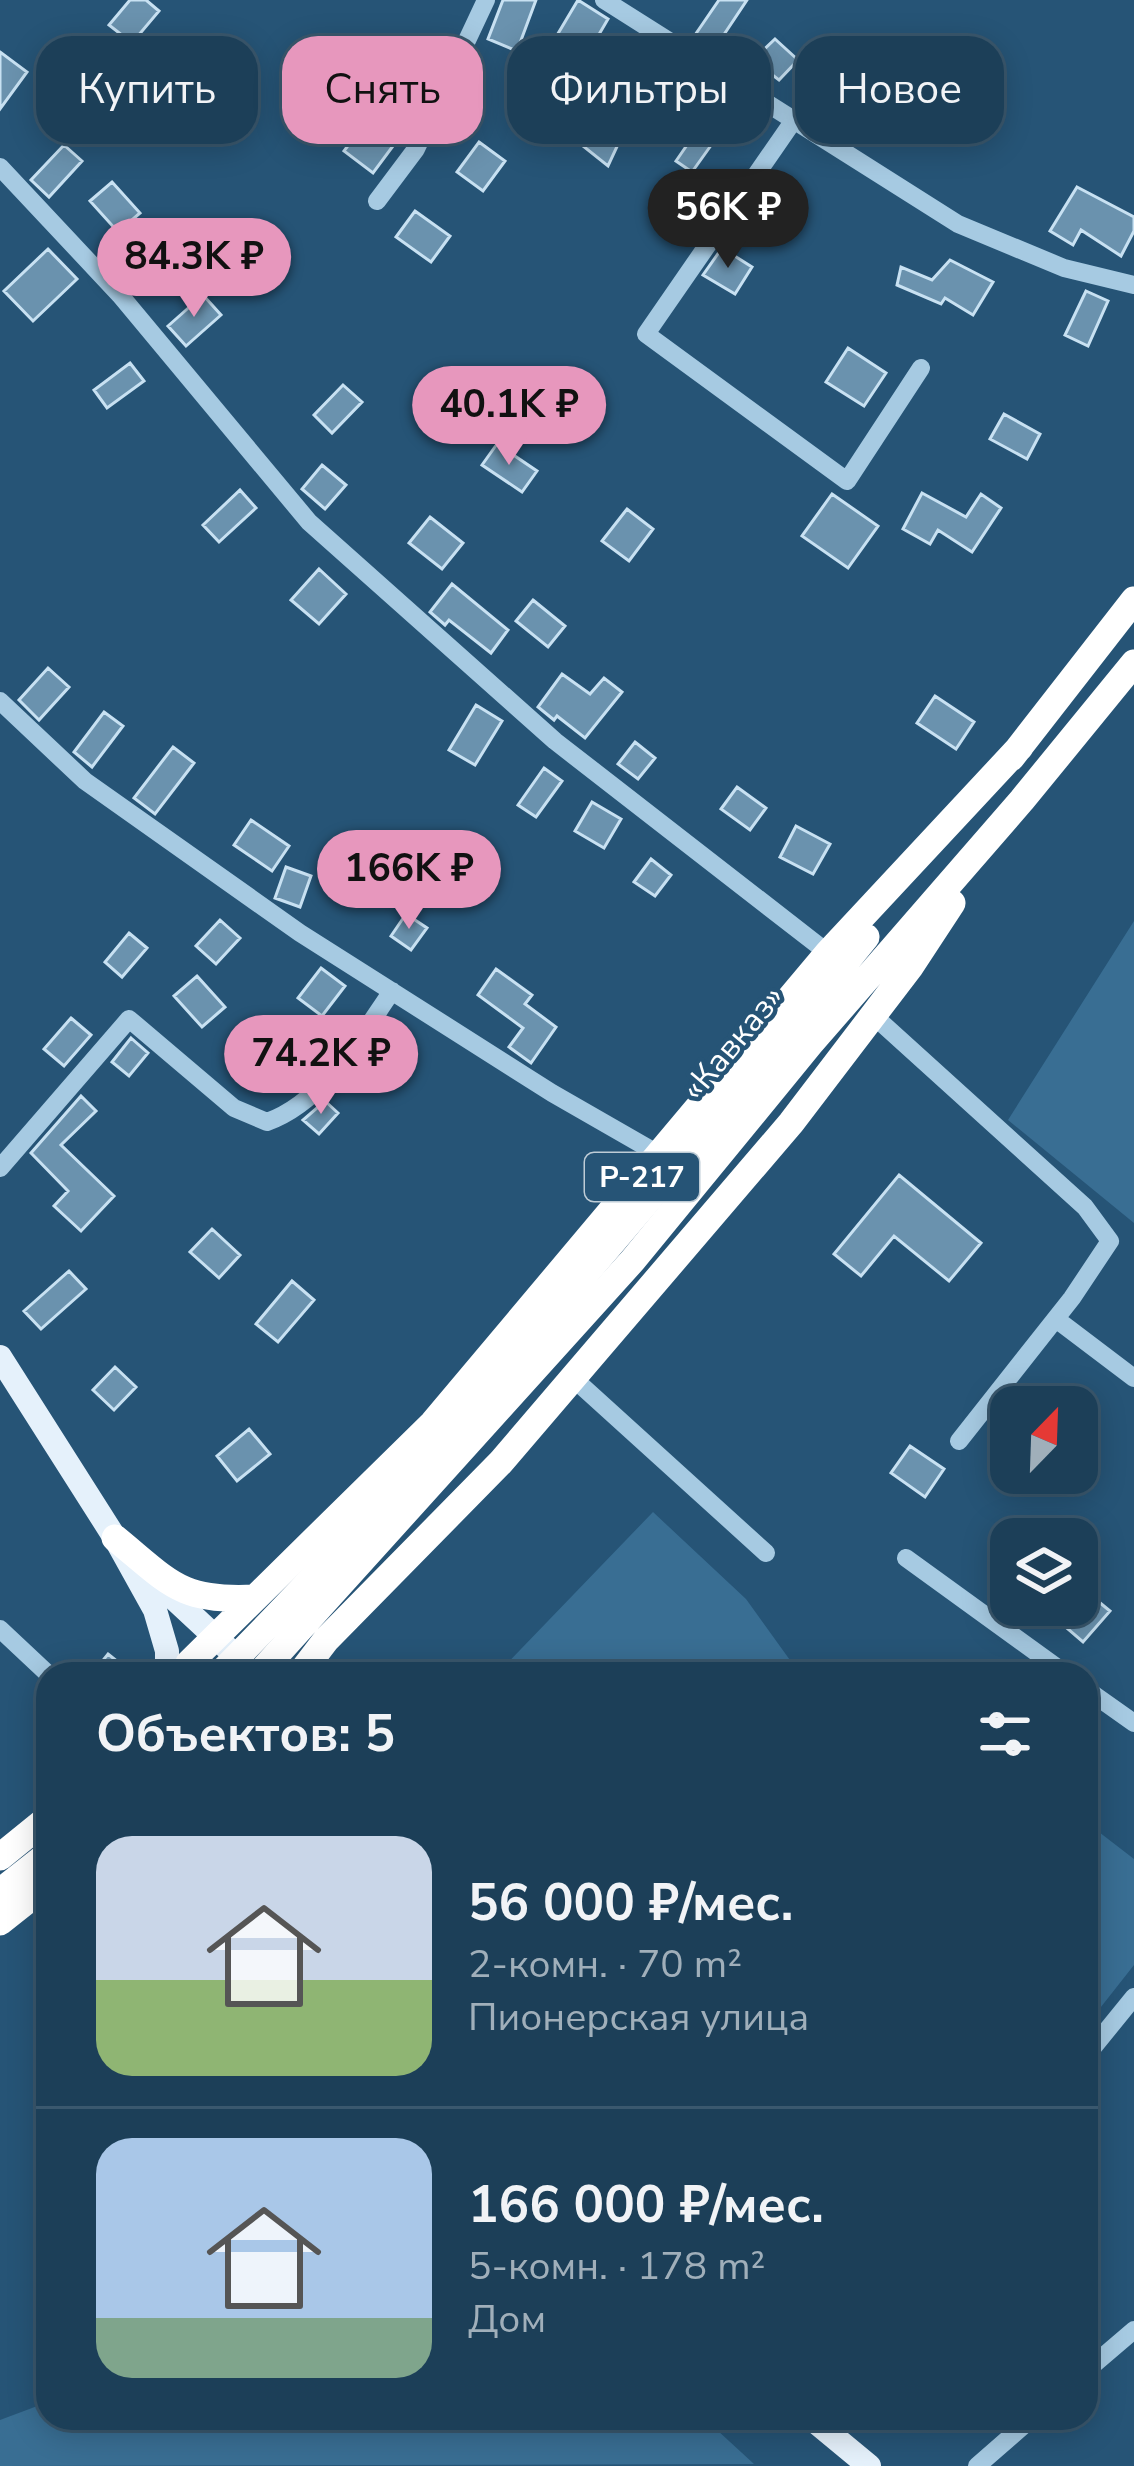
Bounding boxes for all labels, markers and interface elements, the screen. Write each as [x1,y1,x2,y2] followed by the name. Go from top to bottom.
[36,36,258,144] chip: Купить
[282,36,483,144] chip: Снять
[507,36,771,144] chip: Фильтры
[795,36,1004,144] chip: Новое
[644,169,812,271] pin: 56K ₽
[675,181,781,234] text: 56K ₽
[83,218,305,320] pin: 84.3K ₽
[124,230,264,283] text: 84.3K ₽
[398,366,620,468] pin: 40.1K ₽
[439,378,579,431] text: 40.1K ₽
[311,830,507,932] pin: 166K ₽
[344,842,474,895] text: 166K ₽
[672,976,794,1110] street label: «Кавказ»
[210,1015,432,1117] pin: 74.2K ₽
[251,1027,391,1080] text: 74.2K ₽
[585,1153,699,1201] road number: Р-217
[990,1386,1098,1494] north arrow
[990,1386,1098,1626] map controls
[990,1518,1098,1626] button: layers
[96,1699,395,1769] text: Объектов: 5
[972,1701,1038,1767] icon: filters
[468,1868,793,1938] text: 56 000 ₽/мес.
[192,1884,336,2028] icon: home
[468,1938,742,1991] text: 2-комн. · 70 m²
[468,1991,809,2044] text: Пионерская улица
[468,2170,824,2240] text: 166 000 ₽/мес.
[192,2186,336,2330] icon: home
[468,2240,765,2293] text: 5-комн. · 178 m²
[468,2293,546,2346] text: Дом

